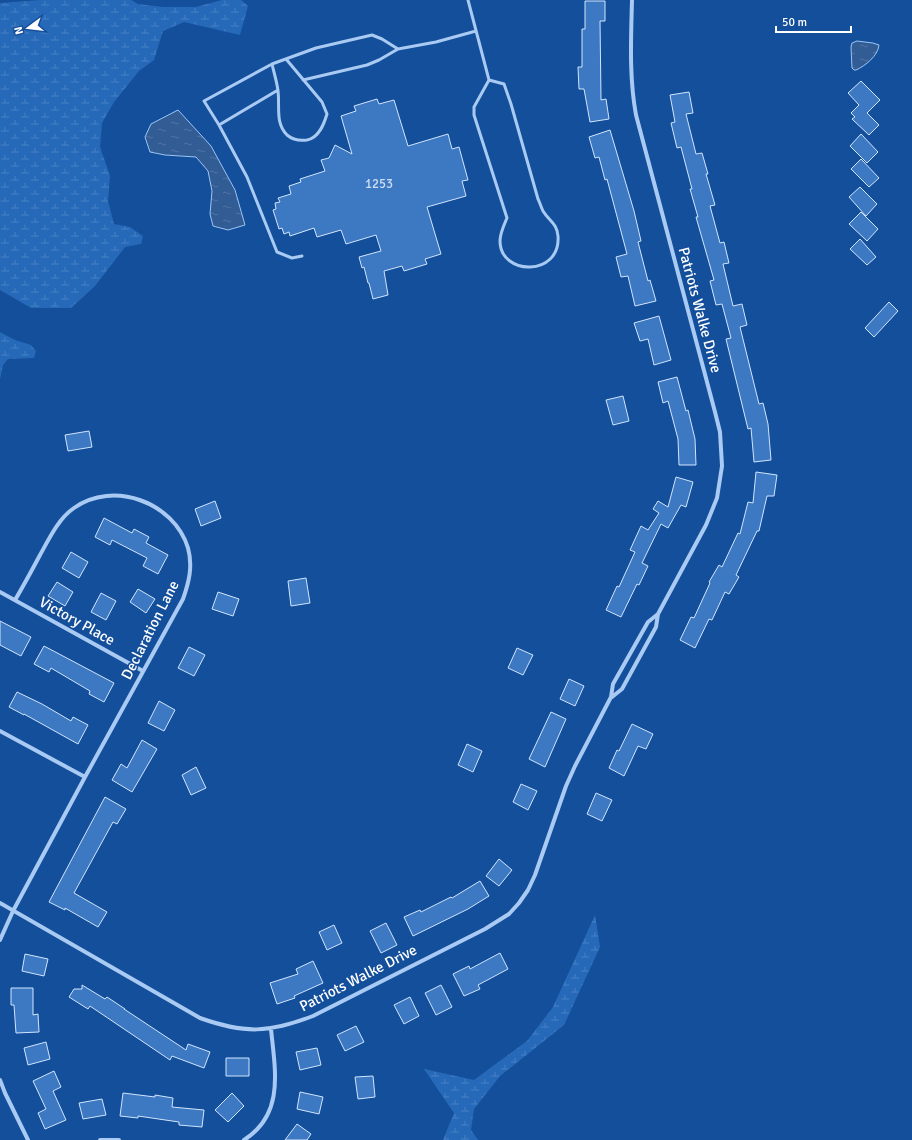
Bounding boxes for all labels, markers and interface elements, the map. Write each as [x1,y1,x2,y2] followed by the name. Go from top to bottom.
[8,8,48,48] north arrow
[776,8,851,34] scale bar
[782,15,807,30] text: 50 m
[12,25,26,36] text: N
[365,176,393,192] house number: 1253
[675,245,725,375] street label: Patriots Walke Drive
[117,577,183,683] street label: Declaration Lane
[36,593,118,649] street label: Victory Place
[296,941,420,1015] street label: Patriots Walke Drive

